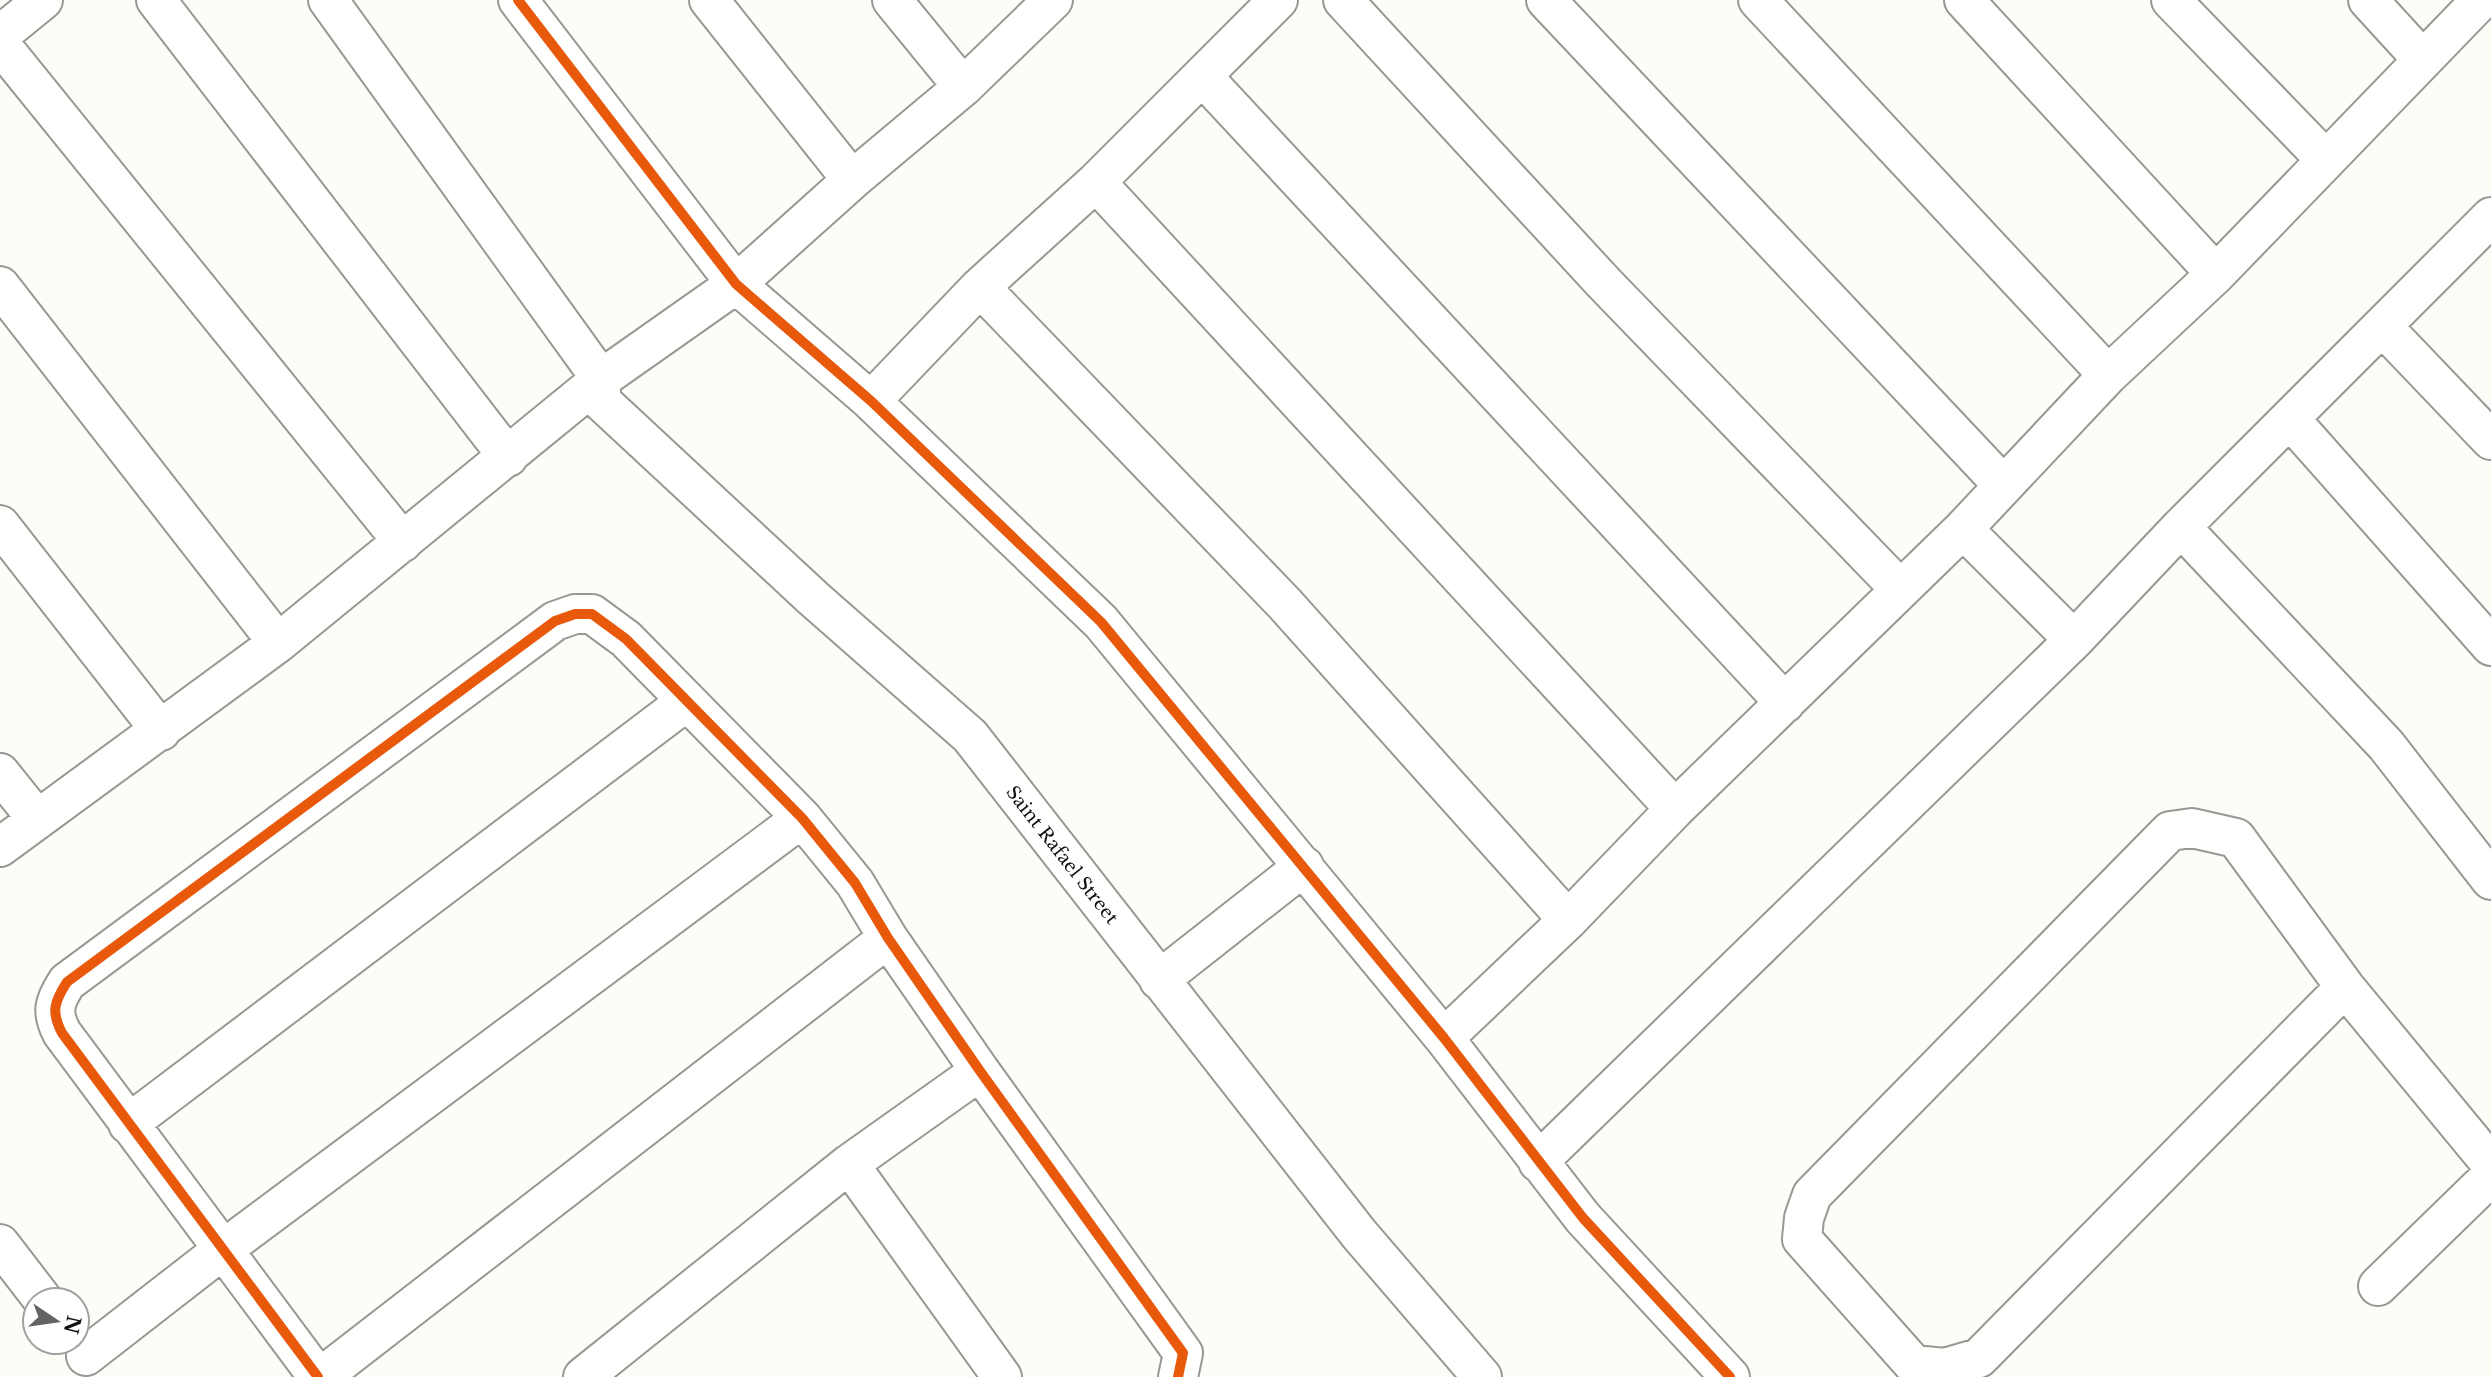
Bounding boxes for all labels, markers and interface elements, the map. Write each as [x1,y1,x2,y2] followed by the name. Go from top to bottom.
[1001,782,1123,929] street label: Saint Rafael Street
[21,1286,91,1356] north arrow
[59,1313,85,1336] text: N

